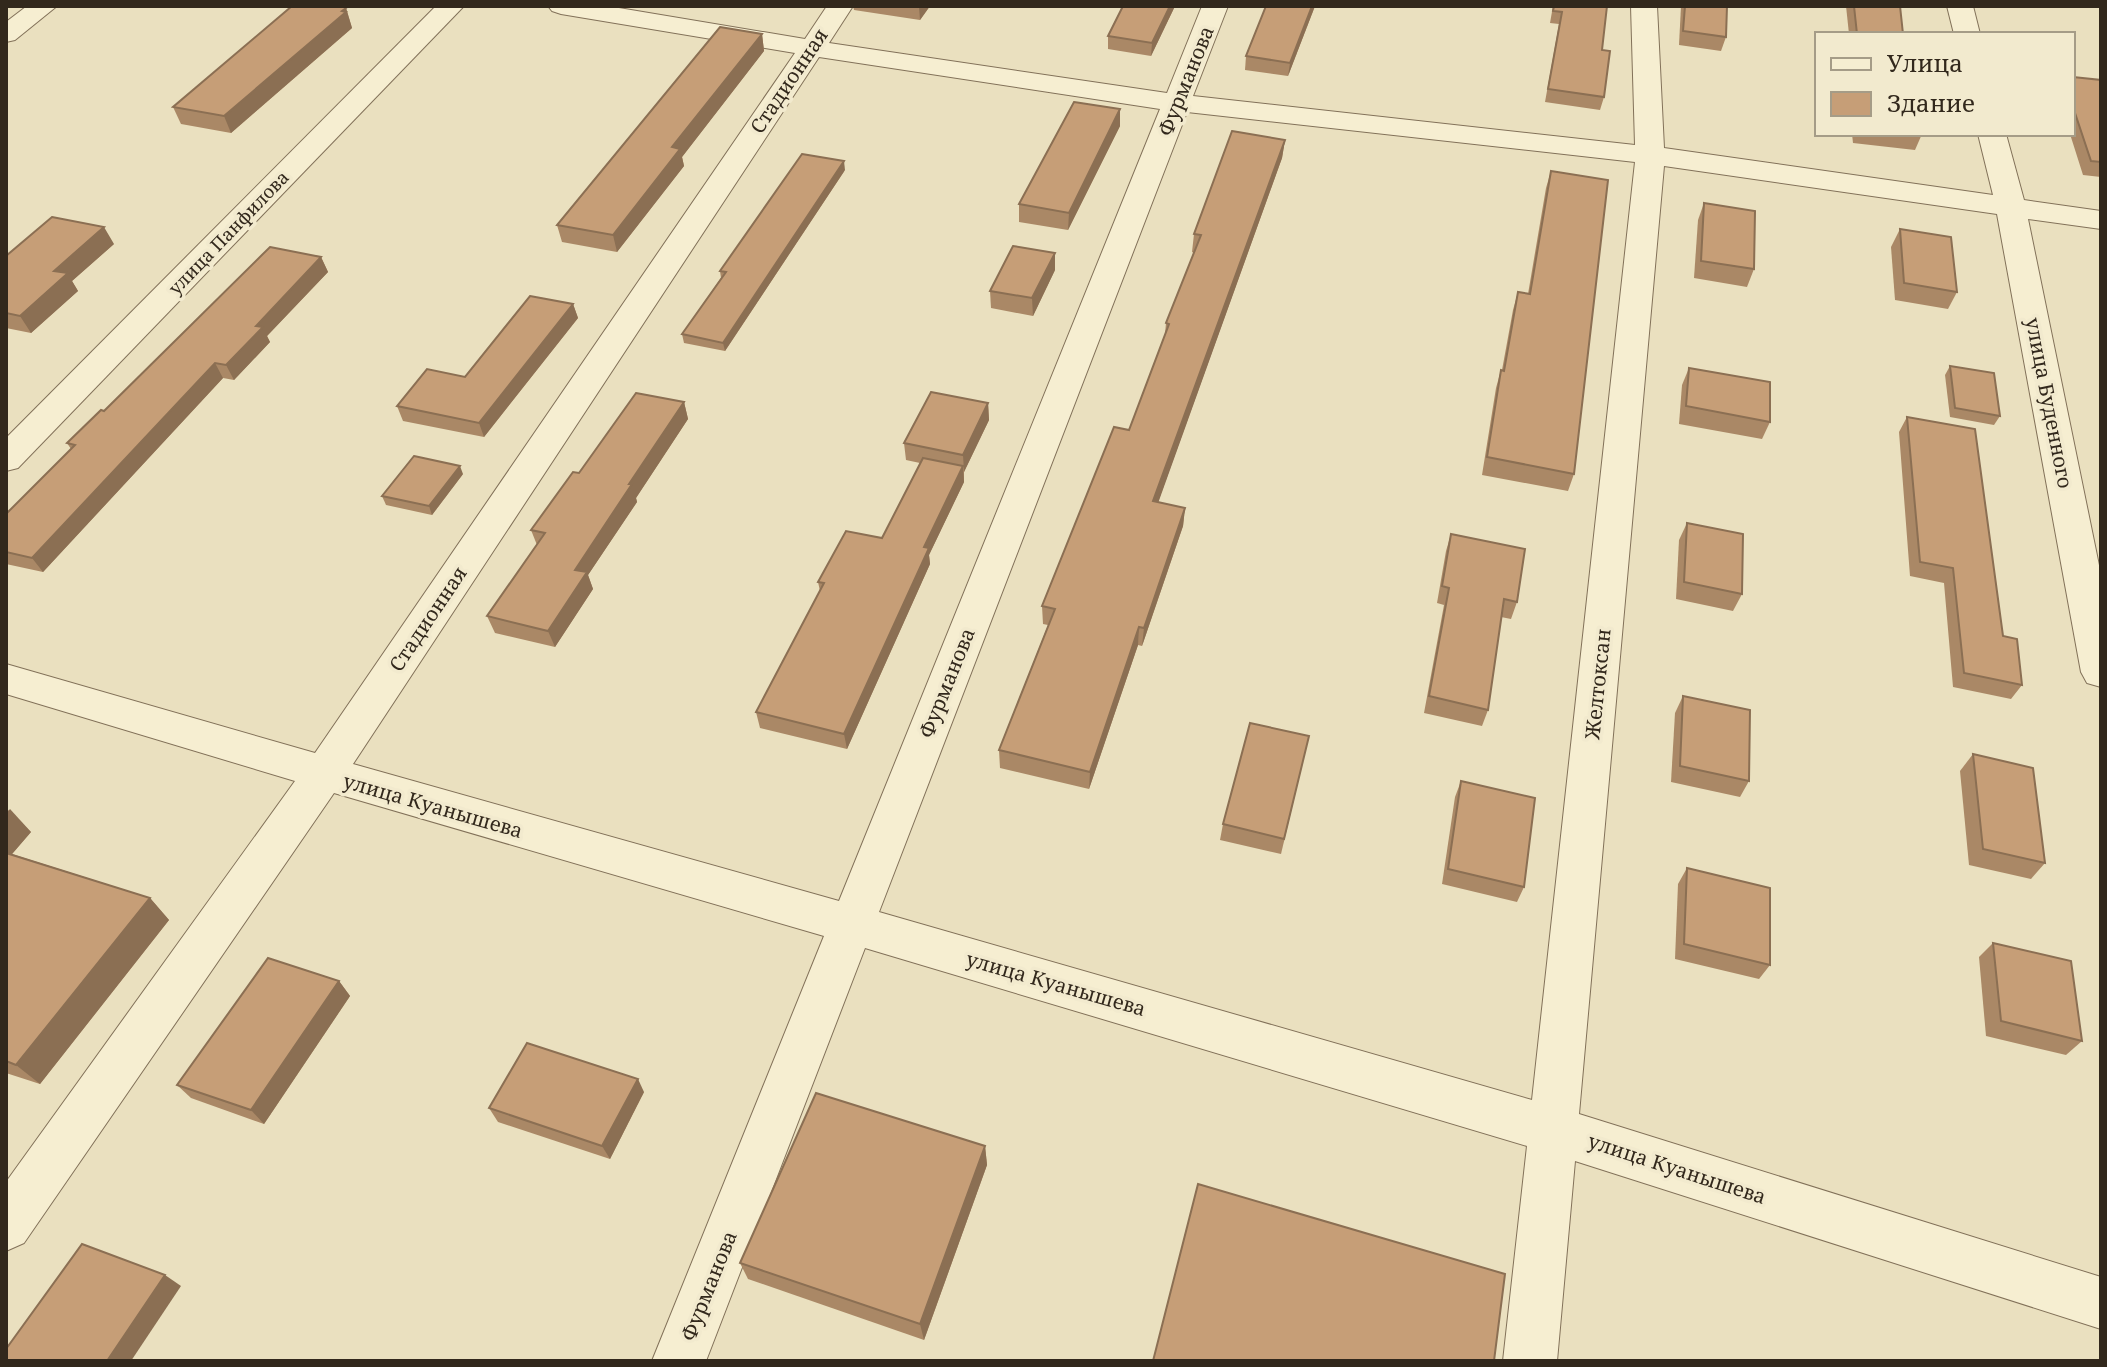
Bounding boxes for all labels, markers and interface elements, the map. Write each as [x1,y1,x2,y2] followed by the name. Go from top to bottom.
[1151,22,1220,140] street label: Фурманова
[743,23,834,139] street label: Стадионная
[1815,32,2075,136] legend
[1887,46,1963,79] text: Улица
[1887,86,1975,119] text: Здание
[163,165,294,299] street label: улица Панфилова
[2020,315,2079,491] street label: улица Буденного
[382,561,473,677] street label: Стадионная
[912,624,981,742] street label: Фурманова
[1578,627,1617,742] street label: Желтоксан
[340,767,526,844] street label: улица Куанышева
[963,945,1149,1022] street label: улица Куанышева
[1585,1127,1770,1210] street label: улица Куанышева
[674,1227,743,1345] street label: Фурманова

